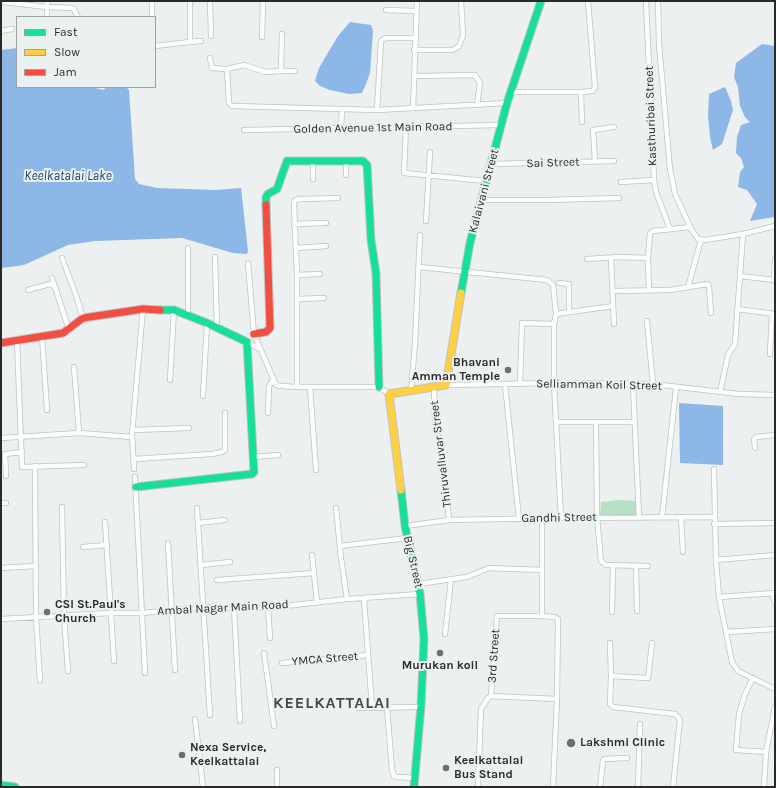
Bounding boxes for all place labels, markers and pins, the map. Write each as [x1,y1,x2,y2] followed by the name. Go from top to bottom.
[412,356,500,384] place label: Bhavani Amman Temple
[503,365,513,375] marker: Bhavani Amman Temple
[55,598,126,626] place label: CSI St.Paul's Church
[42,607,52,617] marker: CSI St.Paul's Church
[435,648,445,658] marker: Murukan koil
[402,659,478,673] place label: Murukan koil
[580,736,665,750] place label: Lakshmi Clinic
[565,737,577,749] marker: Lakshmi Clinic
[190,741,266,769] place label: Nexa Service, Keelkattalai
[177,750,187,760] marker: Nexa Service, Keelkattalai
[454,754,523,782] place label: Keelkattalai Bus Stand
[441,763,451,773] marker: Keelkattalai Bus Stand

